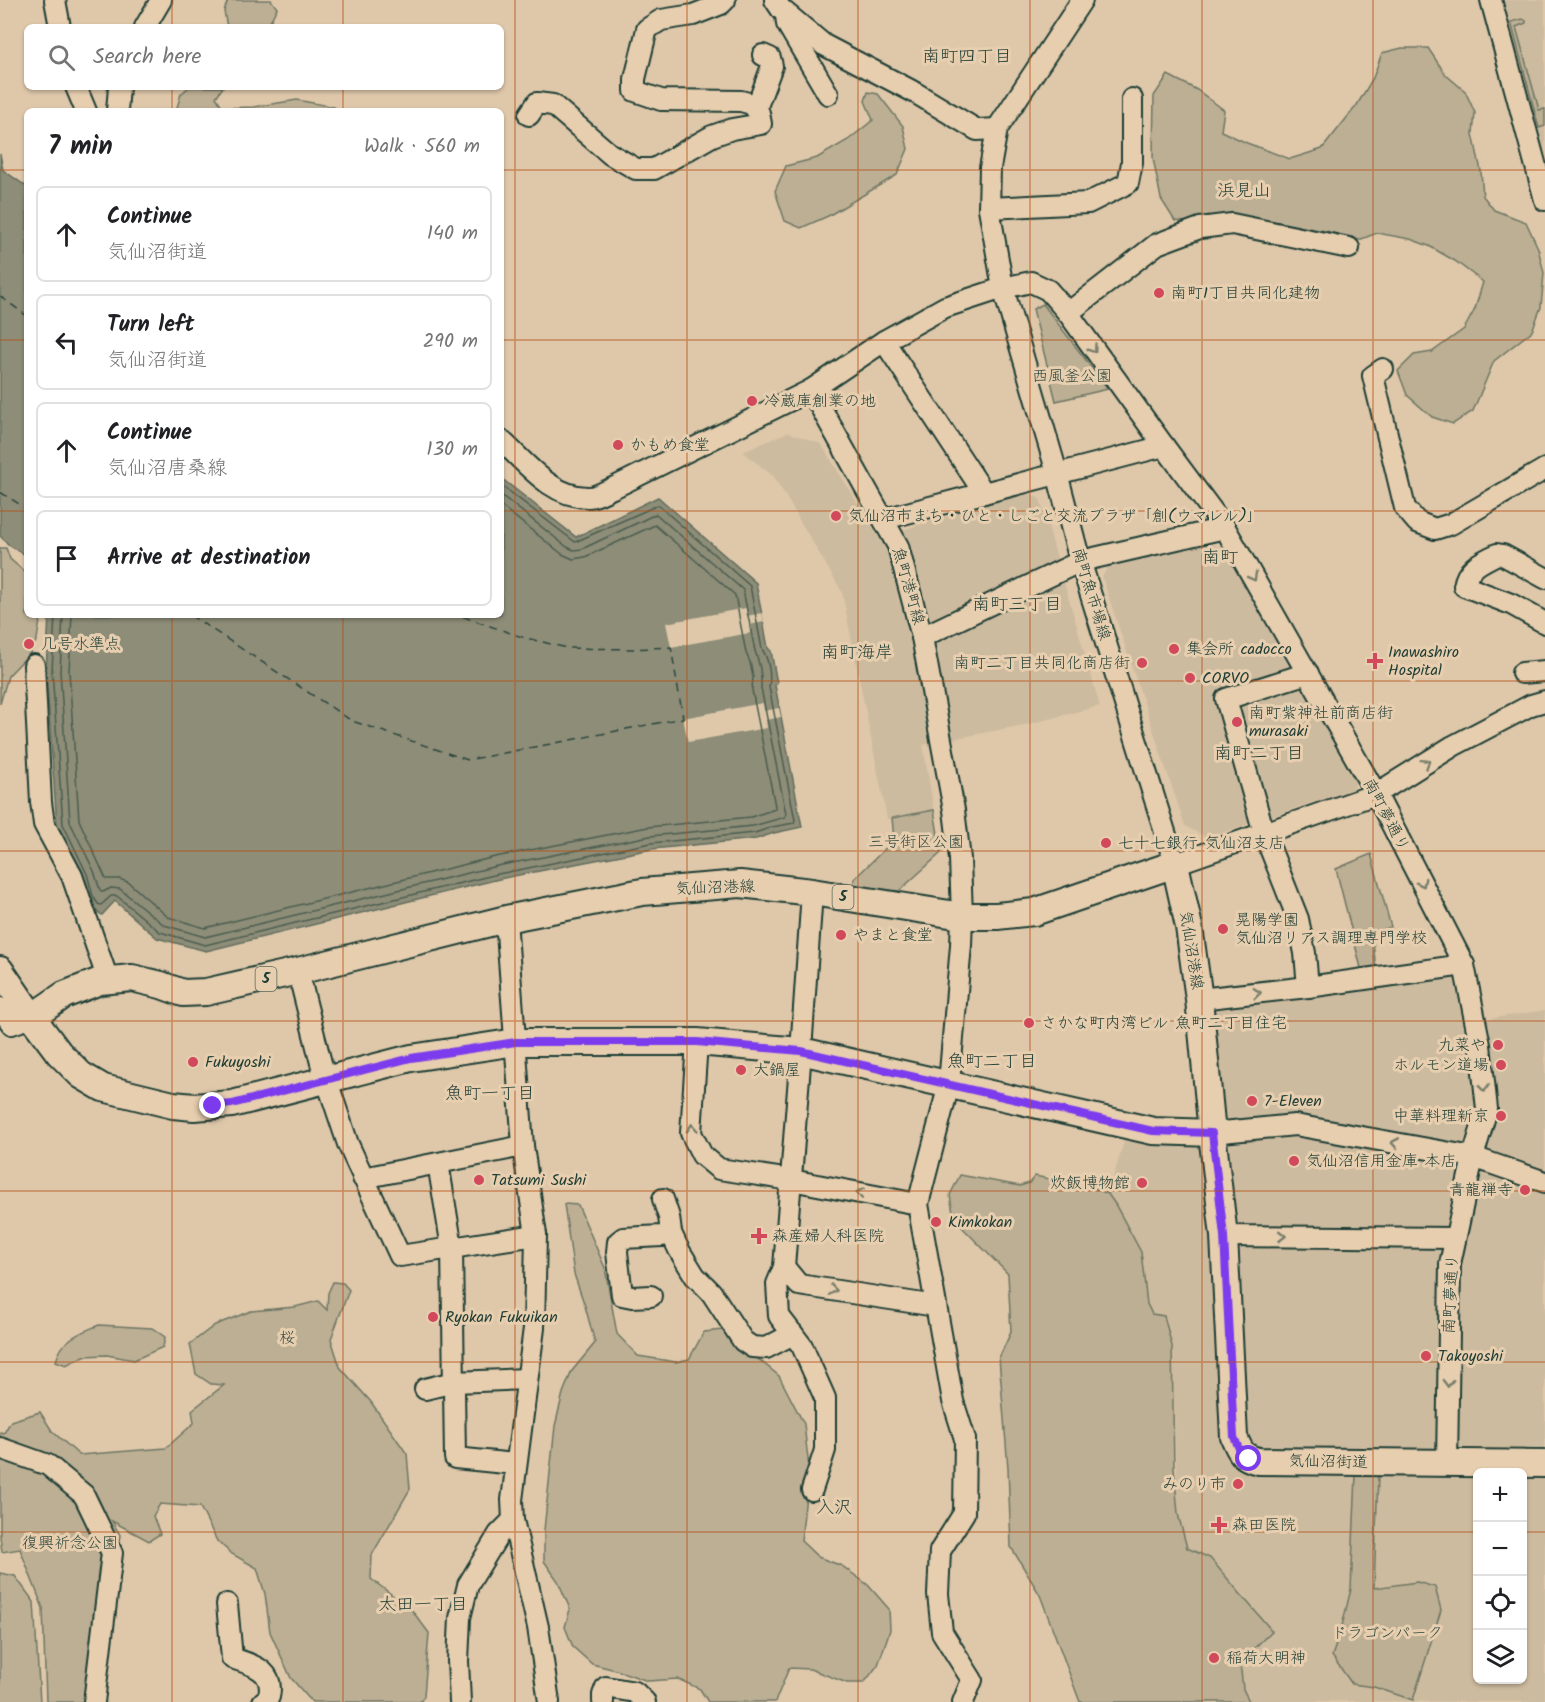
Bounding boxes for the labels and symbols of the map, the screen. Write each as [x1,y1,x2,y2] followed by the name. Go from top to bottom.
[922,43,1012,72] district label: 南町四丁目
[1217,177,1271,206] district label: 浜見山
[1171,281,1320,306] place label: 南町1丁目共同化建物
[1152,286,1166,300] marker: 南町1丁目共同化建物
[1086,342,1097,353] one-way arrow
[1032,364,1112,389] park label: 西風釜公園
[764,389,876,414] place label: 冷蔵庫創業の地
[745,394,759,408] marker: 冷蔵庫創業の地
[630,433,710,458] place label: かもめ食堂
[611,438,625,452] marker: かもめ食堂
[848,504,1263,529] place label: 気仙沼市まち・ひと・しごと交流プラザ「創(ウマレル)」
[829,509,843,523] marker: 気仙沼市まち・ひと・しごと交流プラザ「創(ウマレル)」
[885,544,931,628] street label: 魚町港町線
[1065,544,1117,644] street label: 南町魚市場線
[1202,544,1238,573] district label: 南町
[1246,571,1257,581] one-way arrow
[972,591,1062,620] district label: 南町三丁目
[41,632,121,657] place label: 几号水準点
[22,637,36,651] marker: 几号水準点
[1186,637,1292,662] place label: 集会所 cadocco
[821,639,893,668] district label: 南町海岸
[1388,640,1459,683] place label: Inawashiro Hospital
[1167,642,1181,656] marker: 集会所 cadocco
[954,651,1130,676] place label: 南町二丁目共同化商店街
[1366,652,1384,670] marker: Inawashiro Hospital
[1135,656,1149,670] marker: 南町二丁目共同化商店街
[1202,666,1249,691] place label: CORVO
[1183,671,1197,685] marker: CORVO
[1249,701,1393,744] place label: 南町紫神社前商店街 murasaki
[1230,715,1244,729] marker: 南町紫神社前商店街 murasaki
[1214,740,1304,769] district label: 南町二丁目
[1420,759,1430,771] one-way arrow
[1356,774,1416,856] street label: 南町夢通り
[868,830,964,855] park label: 三号街区公園
[1118,831,1284,856] place label: 七十七銀行 気仙沼支店
[1099,836,1113,850] marker: 七十七銀行 気仙沼支店
[675,874,755,902] street label: 気仙沼港線
[1415,877,1426,888] one-way arrow
[832,885,854,909] road number: 5
[1235,908,1427,951] place label: 晃陽学園 気仙沼リアス調理専門学校
[1172,909,1210,991] street label: 気仙沼港線
[1216,922,1230,936] marker: 晃陽学園 気仙沼リアス調理専門学校
[853,923,933,948] place label: やまと食堂
[834,928,848,942] marker: やまと食堂
[256,967,276,991] road number: 5
[1253,987,1262,1000] one-way arrow
[1041,1011,1287,1036] place label: さかな町内湾ビル 魚町二丁目住宅
[1022,1016,1036,1030] marker: さかな町内湾ビル 魚町二丁目住宅
[1438,1033,1486,1058] place label: 九菜や
[1491,1038,1505,1052] marker: 九菜や
[947,1048,1037,1077] district label: 魚町二丁目
[205,1050,271,1075] place label: Fukuyoshi
[1393,1053,1489,1078] place label: ホルモン道場
[186,1055,200,1069] marker: Fukuyoshi
[753,1058,801,1083] place label: 大鍋屋
[1494,1058,1508,1072] marker: ホルモン道場
[734,1063,748,1077] marker: 大鍋屋
[445,1080,535,1109] district label: 魚町一丁目
[1478,1083,1490,1092] one-way arrow
[1264,1089,1322,1114] place label: 7-Eleven
[199,1092,225,1118] route end
[1245,1094,1259,1108] marker: 7-Eleven
[1393,1104,1489,1129] place label: 中華料理新京
[1494,1109,1508,1123] marker: 中華料理新京
[686,1123,699,1132] one-way arrow
[1391,1137,1401,1150] one-way arrow
[1306,1149,1456,1174] place label: 気仙沼信用金庫 本店
[1287,1154,1301,1168] marker: 気仙沼信用金庫 本店
[491,1168,587,1193] place label: Tatsumi Sushi
[1050,1171,1130,1196] place label: 炊飯博物館
[472,1173,486,1187] marker: Tatsumi Sushi
[1135,1176,1149,1190] marker: 炊飯博物館
[1449,1178,1513,1203] place label: 青龍禅寺
[1518,1183,1532,1197] marker: 青龍禅寺
[856,1187,866,1200] one-way arrow
[948,1210,1012,1235] place label: Kimkokan
[929,1215,943,1229] marker: Kimkokan
[772,1224,884,1249] place label: 森産婦人科医院
[750,1227,768,1245] marker: 森産婦人科医院
[1278,1230,1287,1242] one-way arrow
[1436,1253,1466,1335] street label: 南町夢通り
[828,1284,838,1296] one-way arrow
[445,1305,558,1330] place label: Ryokan Fukuikan
[426,1310,440,1324] marker: Ryokan Fukuikan
[279,1326,295,1351] park label: 桜
[1438,1344,1504,1369] place label: Takoyoshi
[1419,1349,1433,1363] marker: Takoyoshi
[1442,1378,1454,1387] one-way arrow
[1235,1445,1261,1471] route start
[1288,1449,1368,1475] street label: 気仙沼街道
[1162,1472,1226,1497] place label: みのり市
[1231,1477,1245,1491] marker: みのり市
[816,1494,852,1523] district label: 入沢
[1232,1513,1296,1538] place label: 森田医院
[1210,1516,1228,1534] marker: 森田医院
[22,1531,118,1556] park label: 復興祈念公園
[378,1591,468,1620] district label: 太田一丁目
[1331,1621,1443,1646] park label: ドラゴンパーク
[1226,1646,1306,1671] place label: 稲荷大明神
[1207,1651,1221,1665] marker: 稲荷大明神

